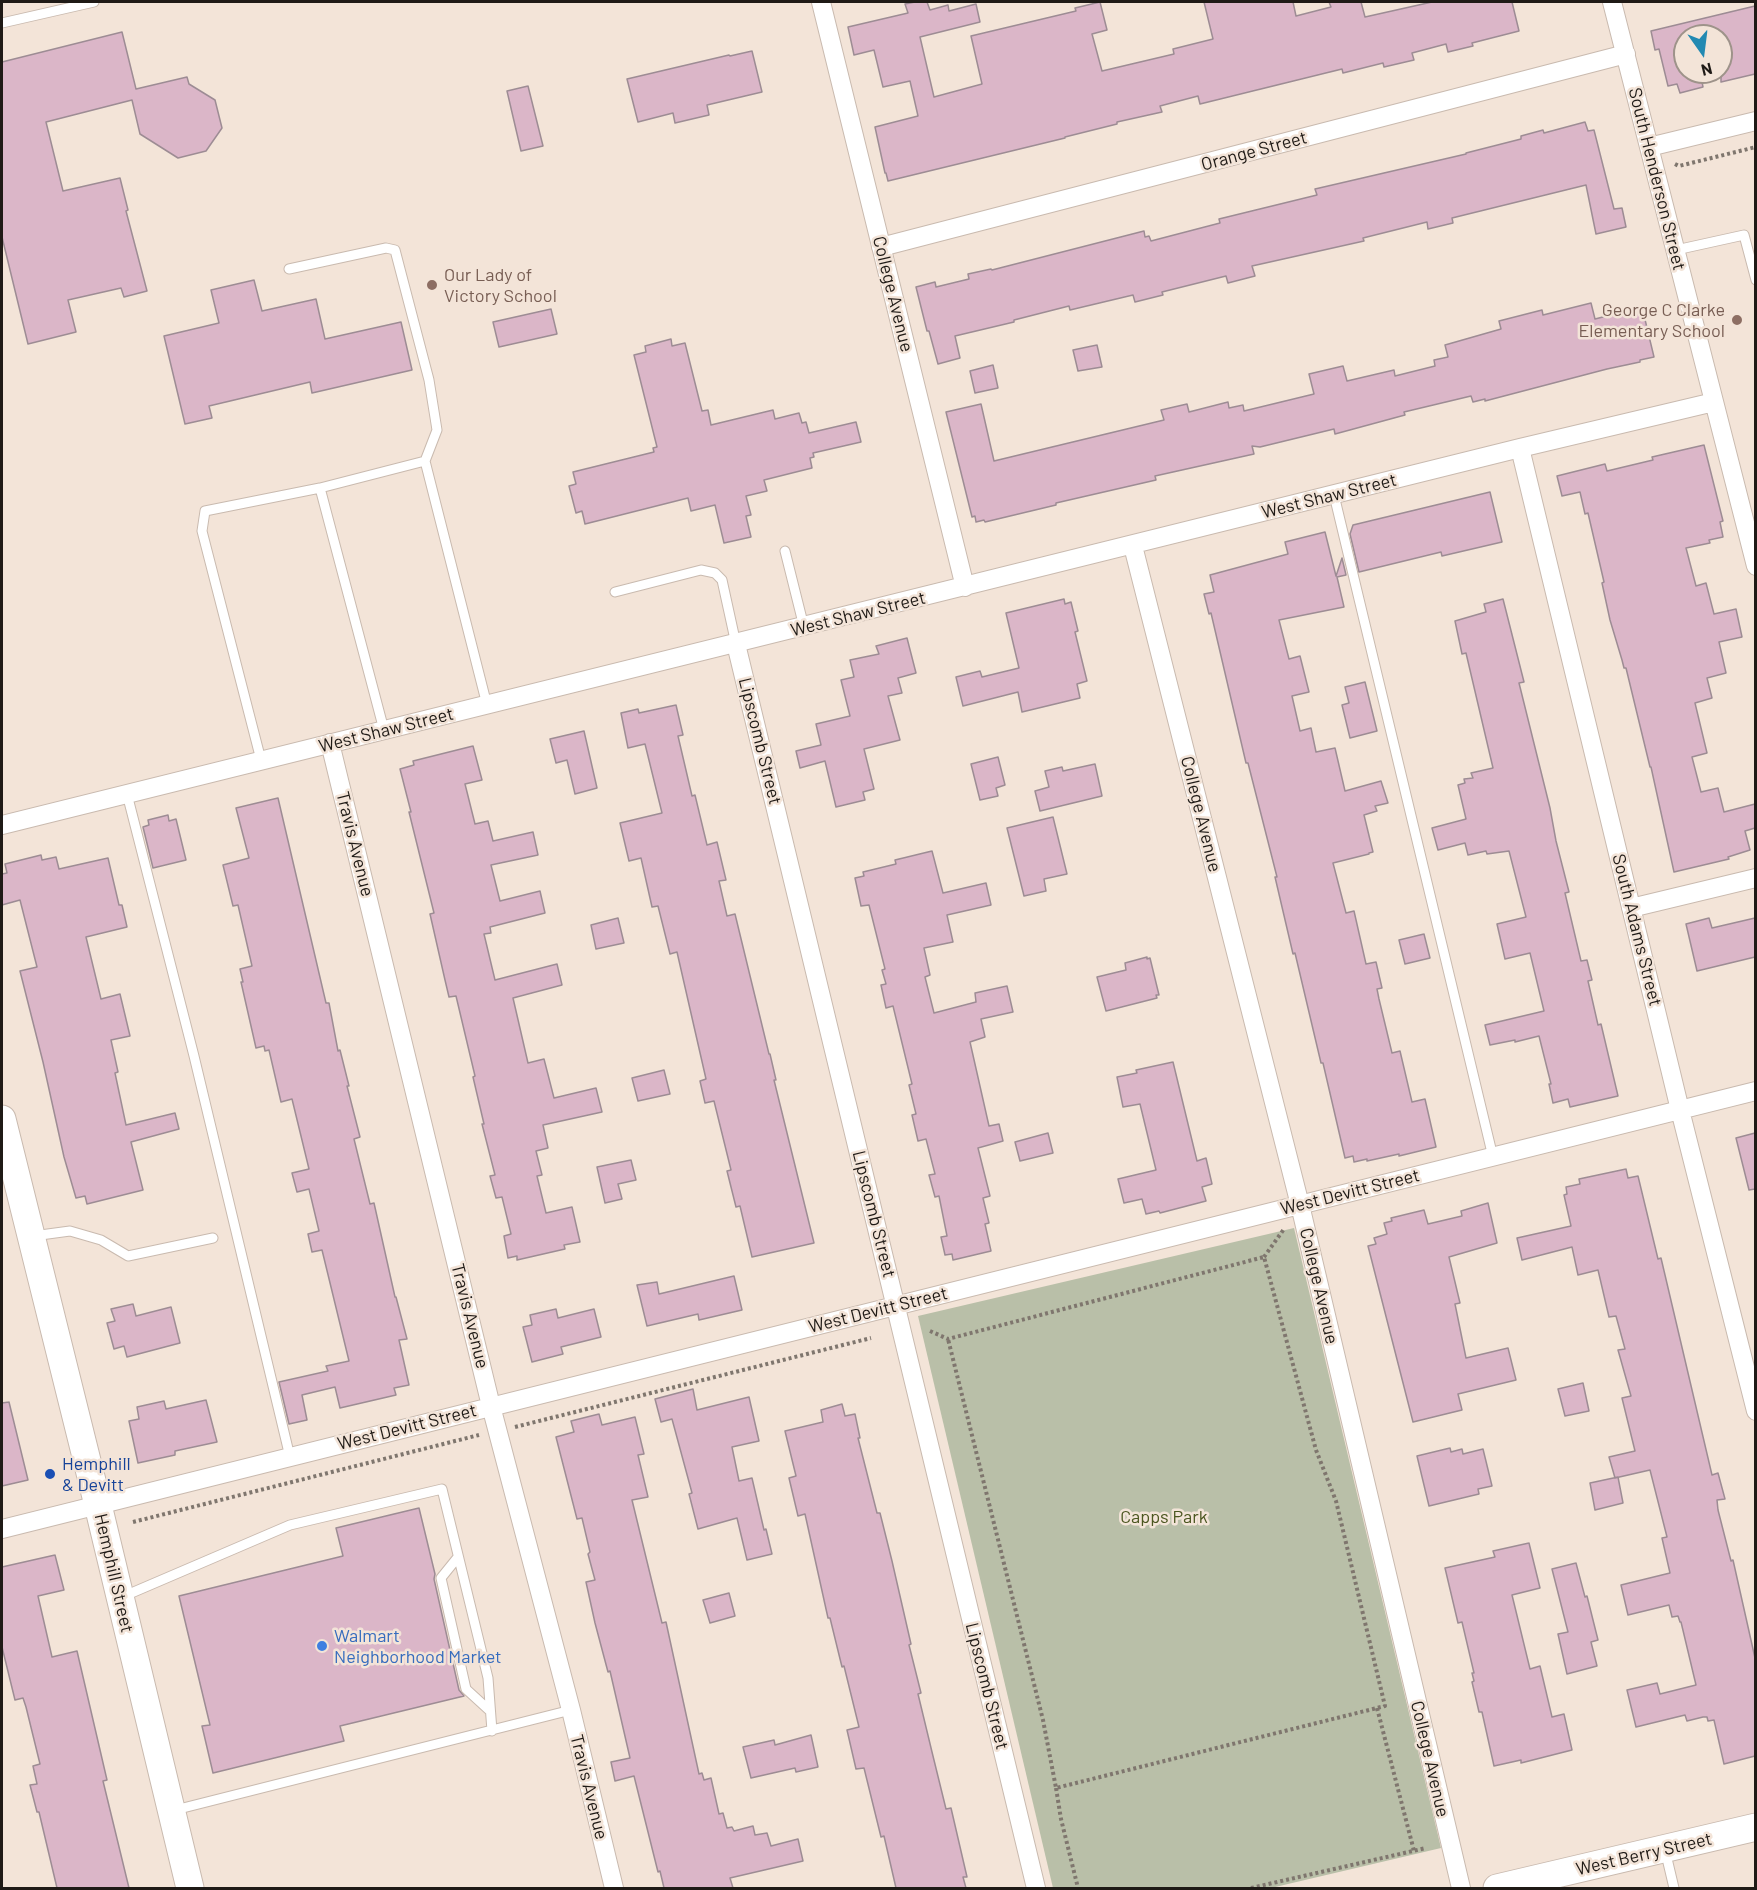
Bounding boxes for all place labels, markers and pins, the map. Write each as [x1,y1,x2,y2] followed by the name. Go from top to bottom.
[444,264,557,306] place label: Our Lady of Victory School
[425,278,439,292] marker: Our Lady of Victory School
[1578,299,1725,342] place label: George C Clarke Elementary School
[1730,313,1744,327] marker: George C Clarke Elementary School
[62,1453,131,1496] place label: Hemphill & Devitt
[43,1467,57,1481] marker: Hemphill & Devitt
[334,1625,502,1668] place label: Walmart Neighborhood Market
[315,1639,329,1653] marker: Walmart Neighborhood Market

